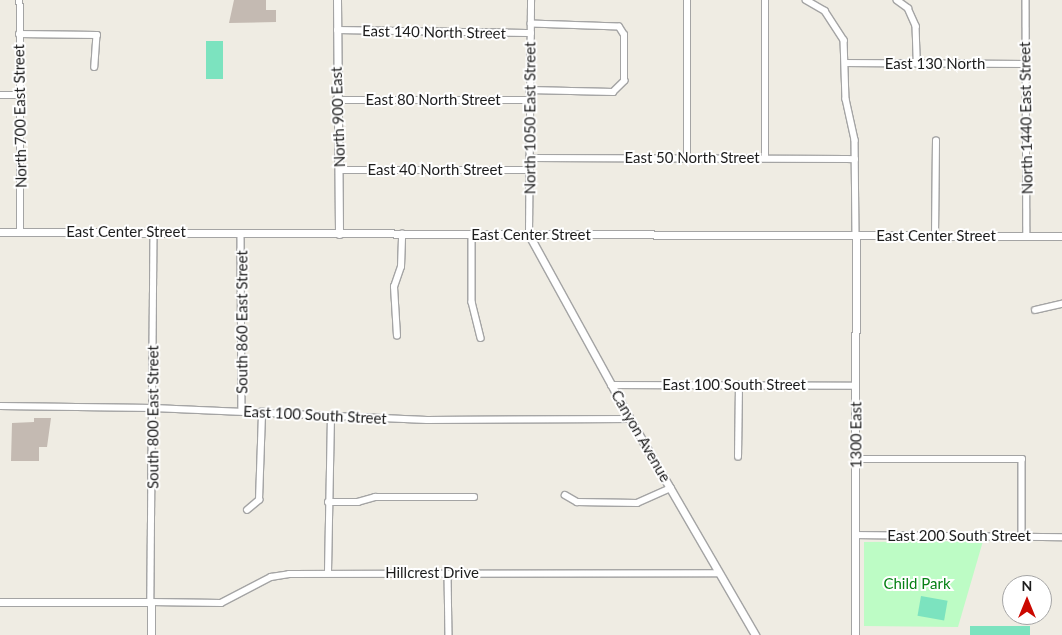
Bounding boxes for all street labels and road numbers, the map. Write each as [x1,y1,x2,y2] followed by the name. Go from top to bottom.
[362,22,506,42] street label: East 140 North Street
[521,42,539,194] street label: North 1050 East Street
[1016,42,1036,194] street label: North 1440 East Street
[10,44,30,188] street label: North 700 East Street
[885,55,985,73] street label: East 130 North
[327,66,349,168] street label: North 900 East
[365,91,501,109] street label: East 80 North Street
[624,149,760,167] street label: East 50 North Street
[367,161,503,179] street label: East 40 North Street
[66,223,186,241] street label: East Center Street
[471,226,591,244] street label: East Center Street
[876,227,996,245] street label: East Center Street
[233,250,251,394] street label: South 860 East Street
[144,345,162,489] street label: South 800 East Street
[662,376,806,394] street label: East 100 South Street
[607,387,675,485] street label: Canyon Avenue
[243,402,387,428] street label: East 100 South Street
[847,402,865,468] street label: 1300 East
[887,527,1031,545] street label: East 200 South Street
[385,564,479,582] street label: Hillcrest Drive

